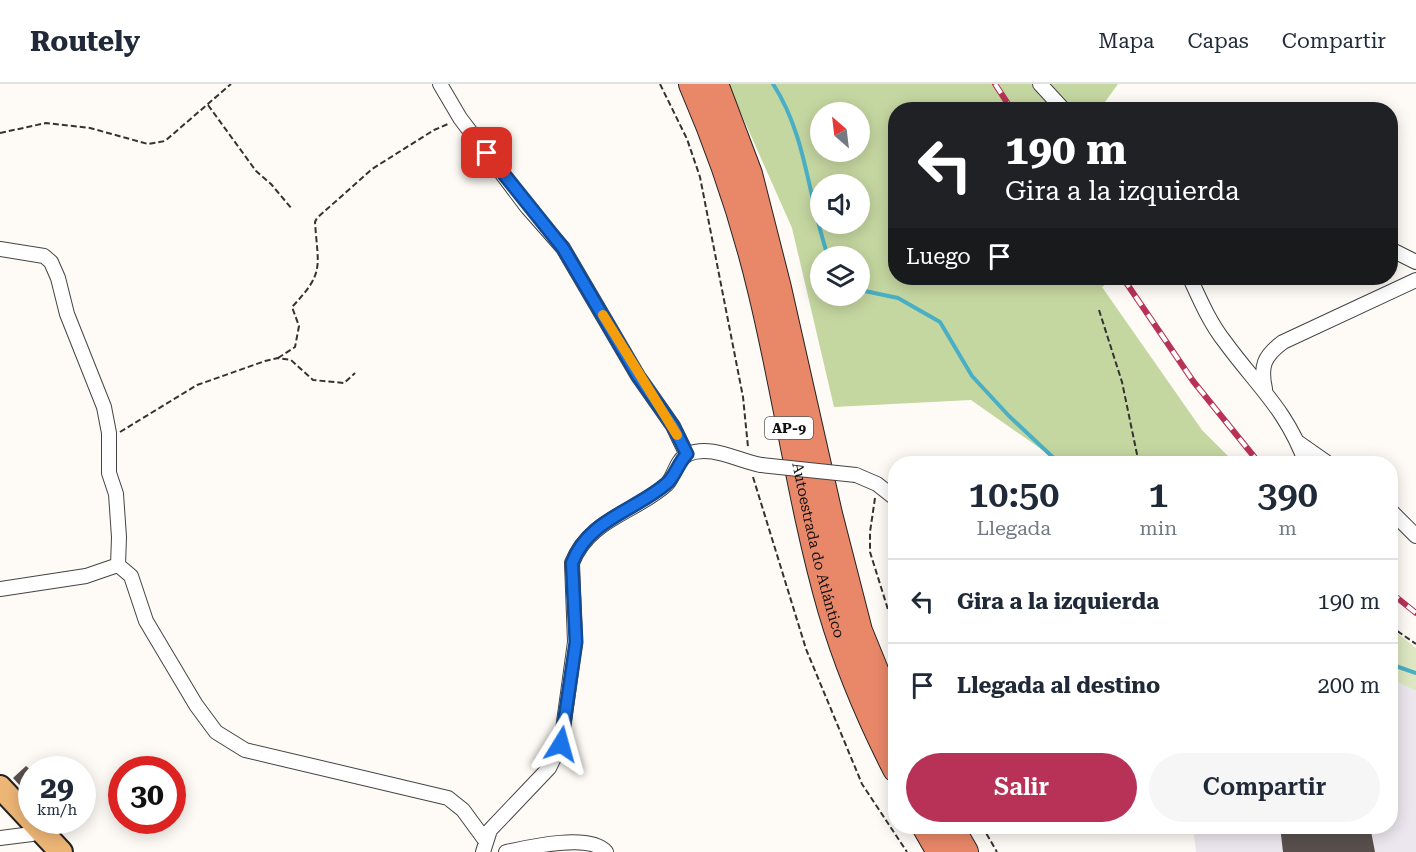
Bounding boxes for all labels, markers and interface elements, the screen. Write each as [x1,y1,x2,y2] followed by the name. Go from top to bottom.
[30,25,140,58] text: Routely
[1098,29,1154,53] text: Mapa
[1187,29,1249,53] text: Capas
[1282,29,1386,53] text: Compartir
[810,102,870,162] north arrow
[810,102,870,306] map controls
[1005,125,1127,174] text: 190 m
[906,126,984,204] icon: left
[461,127,512,178] pin
[470,136,503,169] icon: arrive
[810,174,870,234] button: sound
[1005,175,1240,207] text: Gira a la izquierda
[983,240,1016,273] icon: arrive
[906,244,971,269] text: Luego
[810,246,870,306] button: layers
[765,417,813,439] road number: AP-9
[788,461,848,640] street label: Autoestrada do Atlántico
[968,474,1059,516] text: 10:50
[1148,474,1168,516] text: 1
[1257,474,1318,516] text: 390
[976,516,1051,540] text: Llegada
[1140,516,1177,540] text: min
[1278,516,1297,540] text: m
[906,585,939,618] icon: left
[957,589,1159,614] text: Gira a la izquierda
[1317,589,1380,614] text: 190 m
[906,669,939,702] icon: arrive
[957,673,1160,698] text: Llegada al destino
[1317,673,1380,698] text: 200 m
[529,712,593,776] position arrow
[906,753,1137,822] button: Salir
[1149,753,1380,822] button: Compartir
[108,756,186,834] speed limit sign: 30
[40,770,74,805] text: 29
[37,801,77,819] text: km/h

